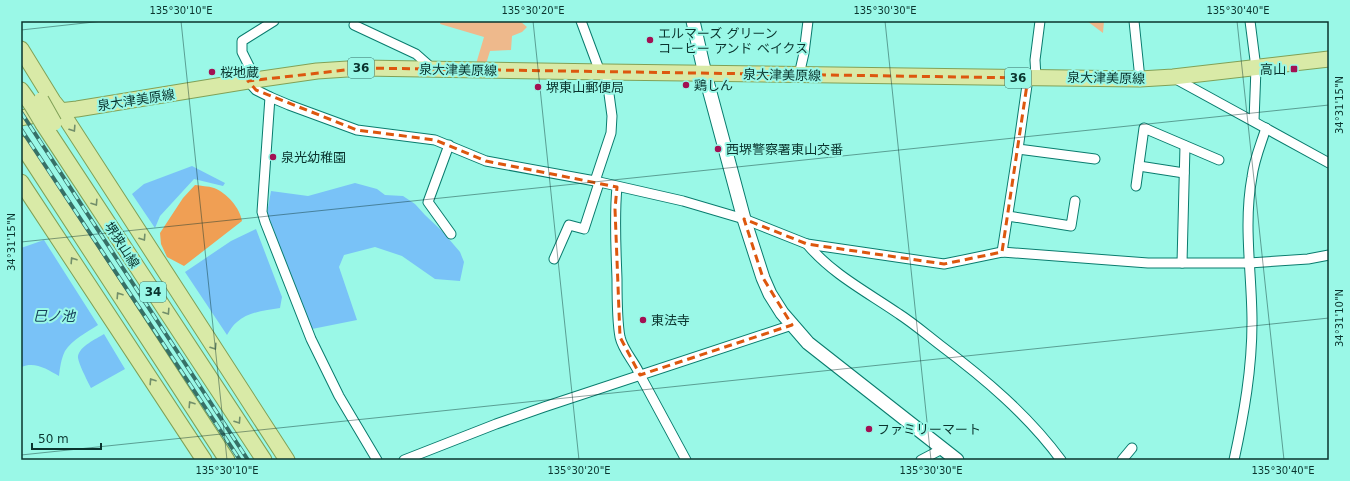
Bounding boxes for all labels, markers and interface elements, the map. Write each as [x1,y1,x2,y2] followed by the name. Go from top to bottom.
[149,5,213,16] text: 135°30'10"E
[501,5,565,16] text: 135°30'20"E
[853,5,917,16] text: 135°30'30"E
[1206,5,1270,16] text: 135°30'40"E
[658,26,808,56] place label: エルマーズ グリーン コーヒー アンド ベイクス
[645,35,655,45] marker: エルマーズ グリーン コーヒー アンド ベイクス
[348,58,374,78] road number: 36
[419,62,497,78] street label: 泉大津美原線
[1260,62,1286,77] place label: 高山
[1289,64,1299,74] marker: 高山
[220,65,259,80] place label: 桜地蔵
[207,67,217,77] marker: 桜地蔵
[743,67,821,83] street label: 泉大津美原線
[1005,68,1031,88] road number: 36
[1067,70,1145,86] street label: 泉大津美原線
[1334,76,1345,134] text: 34°31'15"N
[694,78,733,93] place label: 鶏しん
[546,80,624,95] place label: 堺東山郵便局
[681,80,691,90] marker: 鶏しん
[533,82,543,92] marker: 堺東山郵便局
[96,86,176,114] street label: 泉大津美原線
[68,125,75,132] one-way arrow
[726,142,843,157] place label: 西堺警察署東山交番
[713,144,723,154] marker: 西堺警察署東山交番
[281,150,346,165] place label: 泉光幼稚園
[268,152,278,162] marker: 泉光幼稚園
[90,199,98,206] one-way arrow
[6,213,17,271] text: 34°31'15"N
[102,219,142,271] street label: 堺狭山線
[139,234,146,241] one-way arrow
[70,257,78,264] one-way arrow
[140,282,166,302] road number: 34
[1334,289,1345,347] text: 34°31'10"N
[117,292,124,299] one-way arrow
[33,308,77,324] water label: 巳ノ池
[162,308,169,315] one-way arrow
[651,313,690,328] place label: 東法寺
[638,315,648,325] marker: 東法寺
[209,343,217,350] one-way arrow
[150,378,157,385] one-way arrow
[188,401,195,408] one-way arrow
[233,417,241,424] one-way arrow
[877,422,981,437] place label: ファミリーマート
[864,424,874,434] marker: ファミリーマート
[32,425,101,451] scale bar
[38,432,69,446] text: 50 m
[195,465,259,476] text: 135°30'10"E
[547,465,611,476] text: 135°30'20"E
[899,465,963,476] text: 135°30'30"E
[1251,465,1315,476] text: 135°30'40"E

